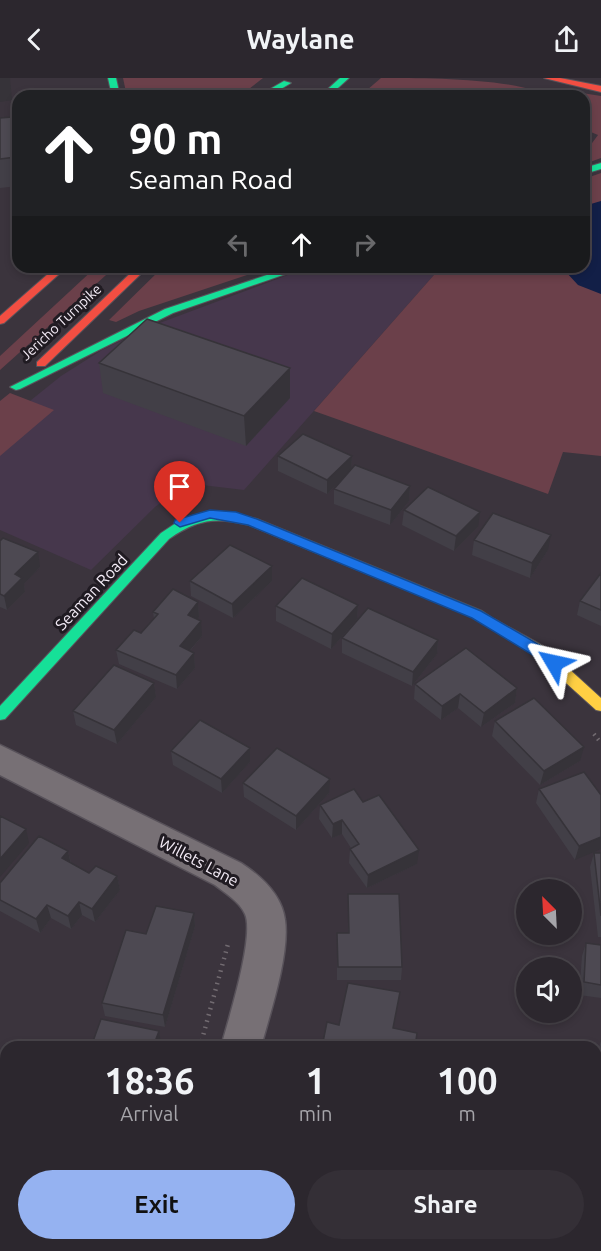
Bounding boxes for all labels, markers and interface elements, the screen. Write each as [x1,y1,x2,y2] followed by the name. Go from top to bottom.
[18,23,51,56] icon: back
[550,23,583,56] icon: share
[247,24,354,54] text: Waylane
[30,114,108,192] icon: ahead
[129,115,223,162] text: 90 m
[129,164,293,194] text: Seaman Road
[222,228,255,261] icon: left
[285,228,318,261] icon: ahead
[348,228,381,261] icon: right
[17,281,105,363] street label: Jericho Turnpike
[154,461,205,523] pin
[163,470,196,503] icon: arrive
[51,550,131,634] street label: Seaman Road
[522,631,586,695] position arrow
[156,833,242,889] street label: Willets Lane
[516,879,582,945] north arrow
[516,879,582,1023] map controls
[516,957,582,1023] button: sound
[104,1060,194,1101] text: 18:36
[305,1060,326,1101] text: 1
[437,1060,498,1101] text: 100
[120,1102,179,1125] text: Arrival
[299,1102,332,1125] text: min
[459,1102,476,1125] text: m
[18,1170,295,1239] button: Exit
[307,1170,584,1239] button: Share

